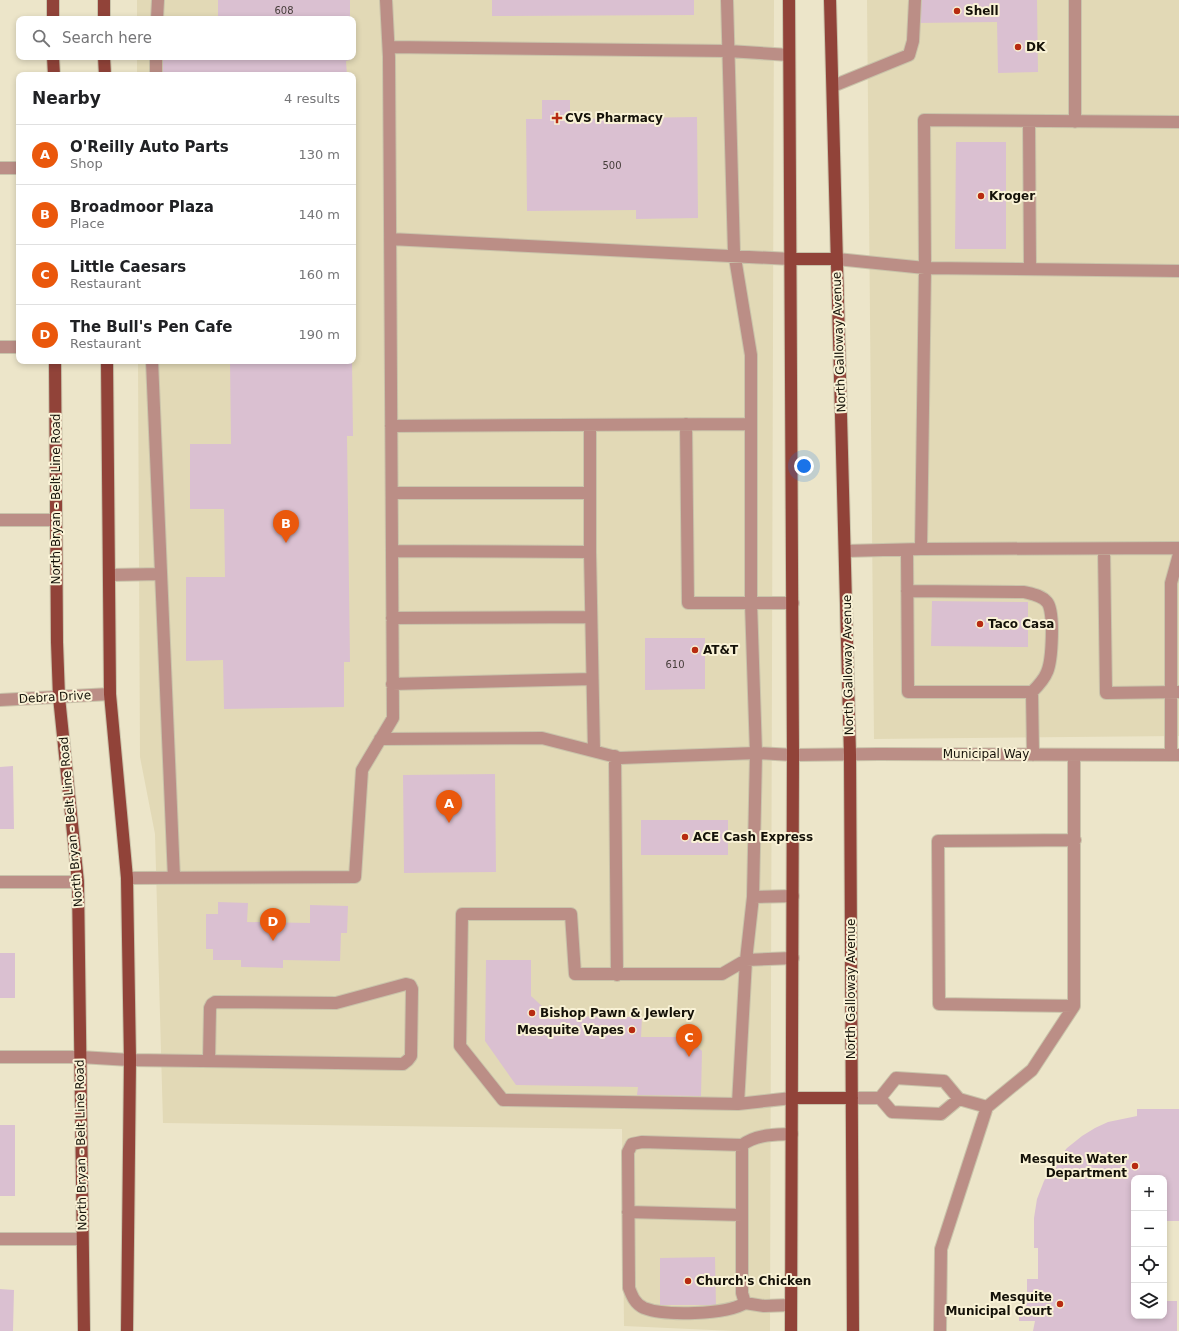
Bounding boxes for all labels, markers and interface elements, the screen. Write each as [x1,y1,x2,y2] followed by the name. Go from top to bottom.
[965,4,999,18] place label: Shell
[274,5,294,16] house number: 608
[952,6,962,16] marker: Shell
[16,16,356,60] search box
[30,27,52,49] icon: search
[62,29,152,47] text: Search here
[1026,40,1046,54] place label: DK
[1013,42,1023,52] marker: DK
[32,88,101,108] text: Nearby
[284,91,340,106] text: 4 results
[565,111,663,125] place label: CVS Pharmacy
[552,113,562,123] marker: CVS Pharmacy
[70,138,229,156] text: O'Reilly Auto Parts
[40,147,50,162] text: A
[298,147,340,162] text: 130 m
[70,156,103,171] text: Shop
[602,160,622,171] house number: 500
[989,189,1035,203] place label: Kroger
[976,191,986,201] marker: Kroger
[70,198,214,216] text: Broadmoor Plaza
[40,207,50,222] text: B
[298,207,340,222] text: 140 m
[70,216,105,231] text: Place
[70,258,186,276] text: Little Caesars
[40,267,50,282] text: C
[298,267,340,282] text: 160 m
[830,271,848,413] street label: North Galloway Avenue
[70,276,141,291] text: Restaurant
[70,318,232,336] text: The Bull's Pen Cafe
[40,327,50,342] text: D
[298,327,340,342] text: 190 m
[70,336,141,351] text: Restaurant
[49,414,63,584] street label: North Bryan - Belt Line Road
[794,456,814,476] your location
[273,510,299,543] pin: B
[840,595,856,735] street label: North Galloway Avenue
[988,617,1054,631] place label: Taco Casa
[975,619,985,629] marker: Taco Casa
[703,643,739,657] place label: AT&T
[690,645,700,655] marker: AT&T
[665,659,685,670] house number: 610
[19,688,91,706] street label: Debra Drive
[57,736,85,908] street label: North Bryan - Belt Line Road
[943,747,1029,761] street label: Municipal Way
[436,790,462,823] pin: A
[693,830,813,844] place label: ACE Cash Express
[680,832,690,842] marker: ACE Cash Express
[260,908,286,941] pin: D
[844,919,858,1059] street label: North Galloway Avenue
[540,1006,695,1020] place label: Bishop Pawn & Jewlery
[527,1008,537,1018] marker: Bishop Pawn & Jewlery
[517,1023,624,1037] place label: Mesquite Vapes
[676,1024,702,1057] pin: C
[627,1025,637,1035] marker: Mesquite Vapes
[73,1059,89,1231] street label: North Bryan - Belt Line Road
[1020,1152,1127,1180] place label: Mesquite Water Department
[1130,1161,1140,1171] marker: Mesquite Water Department
[1131,1175,1167,1319] map controls
[1131,1175,1167,1211] button: +
[1131,1211,1167,1247] button: −
[1131,1247,1167,1283] button: locate
[696,1274,811,1288] place label: Church's Chicken
[683,1276,693,1286] marker: Church's Chicken
[1131,1283,1167,1319] button: layers
[945,1290,1052,1318] place label: Mesquite Municipal Court
[1055,1299,1065,1309] marker: Mesquite Municipal Court

